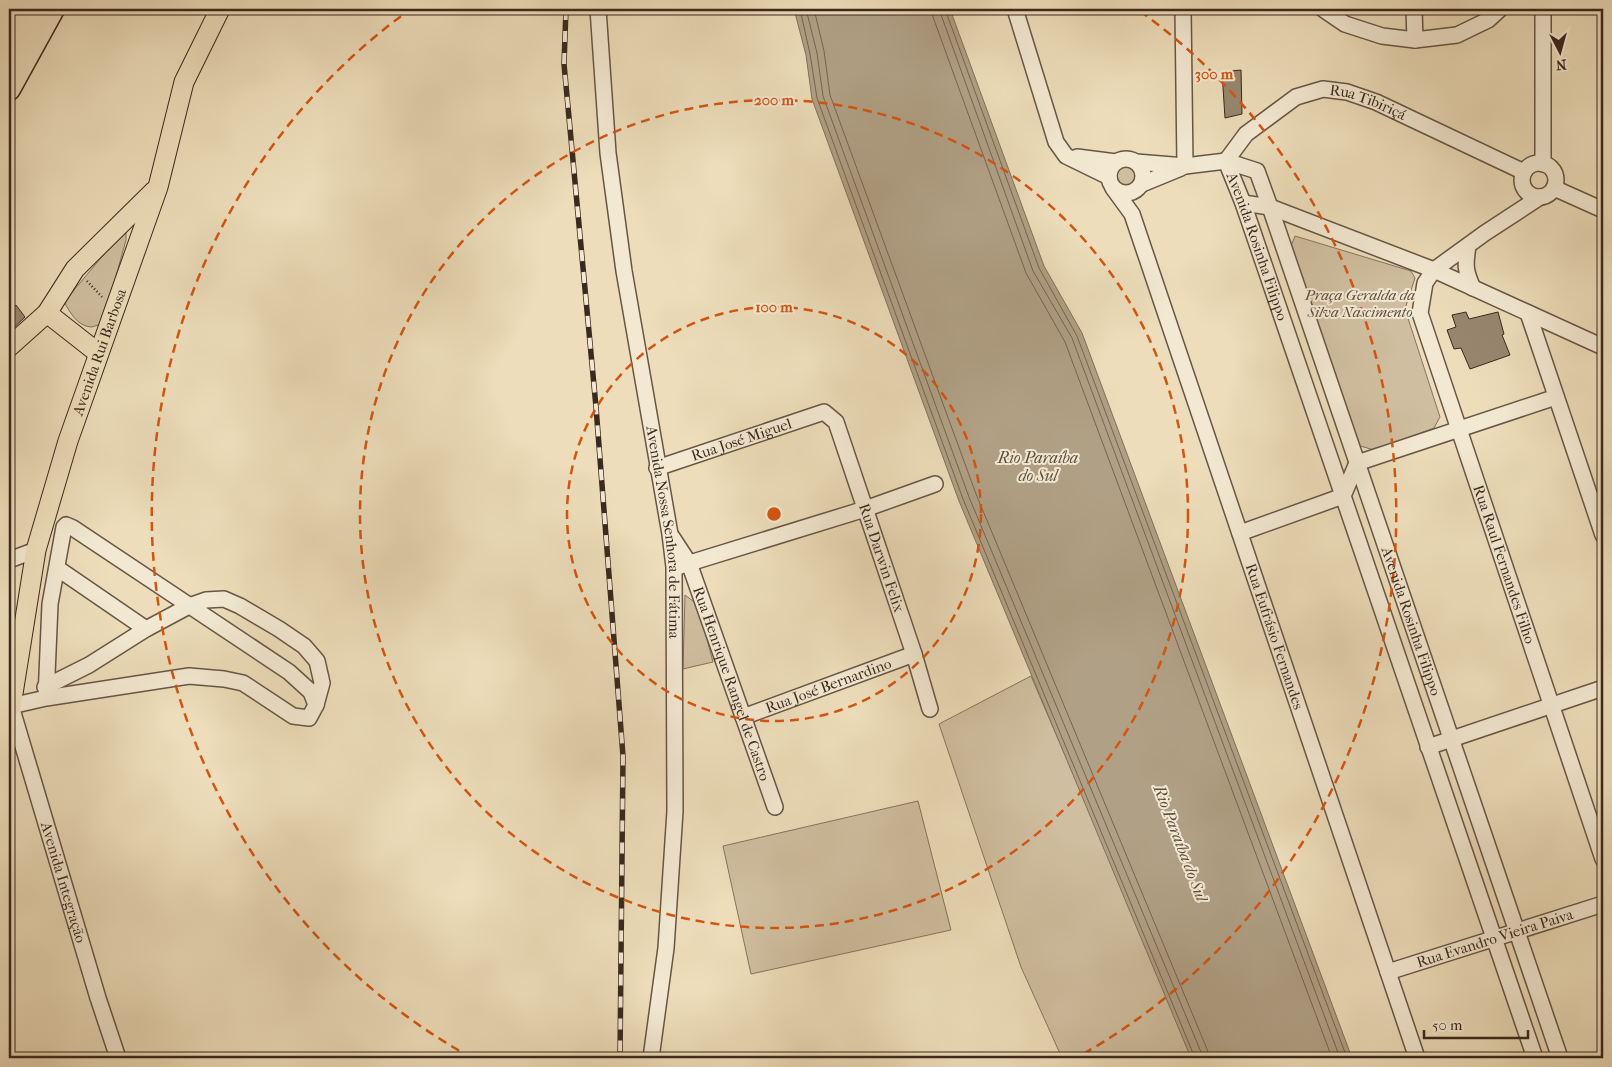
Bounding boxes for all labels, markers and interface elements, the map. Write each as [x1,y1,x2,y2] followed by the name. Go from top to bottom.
[1534,28,1584,78] north arrow
[1555,55,1567,73] text: N
[1195,65,1234,83] text: 300 m
[1329,81,1410,124] street label: Rua Tibiriçá
[754,91,794,109] text: 200 m
[1222,169,1292,323] street label: Avenida Rosinha Filippo
[68,285,131,419] street label: Avenida Rui Barbosa
[1304,286,1415,321] park label: Praça Geralda da Silva Nascimento
[755,298,793,316] text: 100 m
[689,415,794,465] street label: Rua José Miguel
[642,423,683,640] street label: Avenida Nossa Senhora de Fátima
[997,448,1078,485] water label: Rio Paraíba do Sul
[1469,483,1539,646] street label: Rua Raul Fernandes Filho
[855,501,908,615] street label: Rua Darwin Felix
[765,505,783,523] centre of rings
[1377,544,1445,698] street label: Avenida Rosinha Filippo
[1242,561,1308,712] street label: Rua Eufrásio Fernandes
[689,584,774,784] street label: Rua Henrique Rangel de Castro
[763,654,894,717] street label: Rua José Bernardino
[1149,782,1212,906] water label: Rio Paraíba do Sul
[37,819,90,945] street label: Avenida Integração
[1414,905,1576,971] street label: Rua Evandro Vieira Paiva
[1424,1007,1528,1039] scale bar
[1432,1016,1463,1034] text: 50 m

